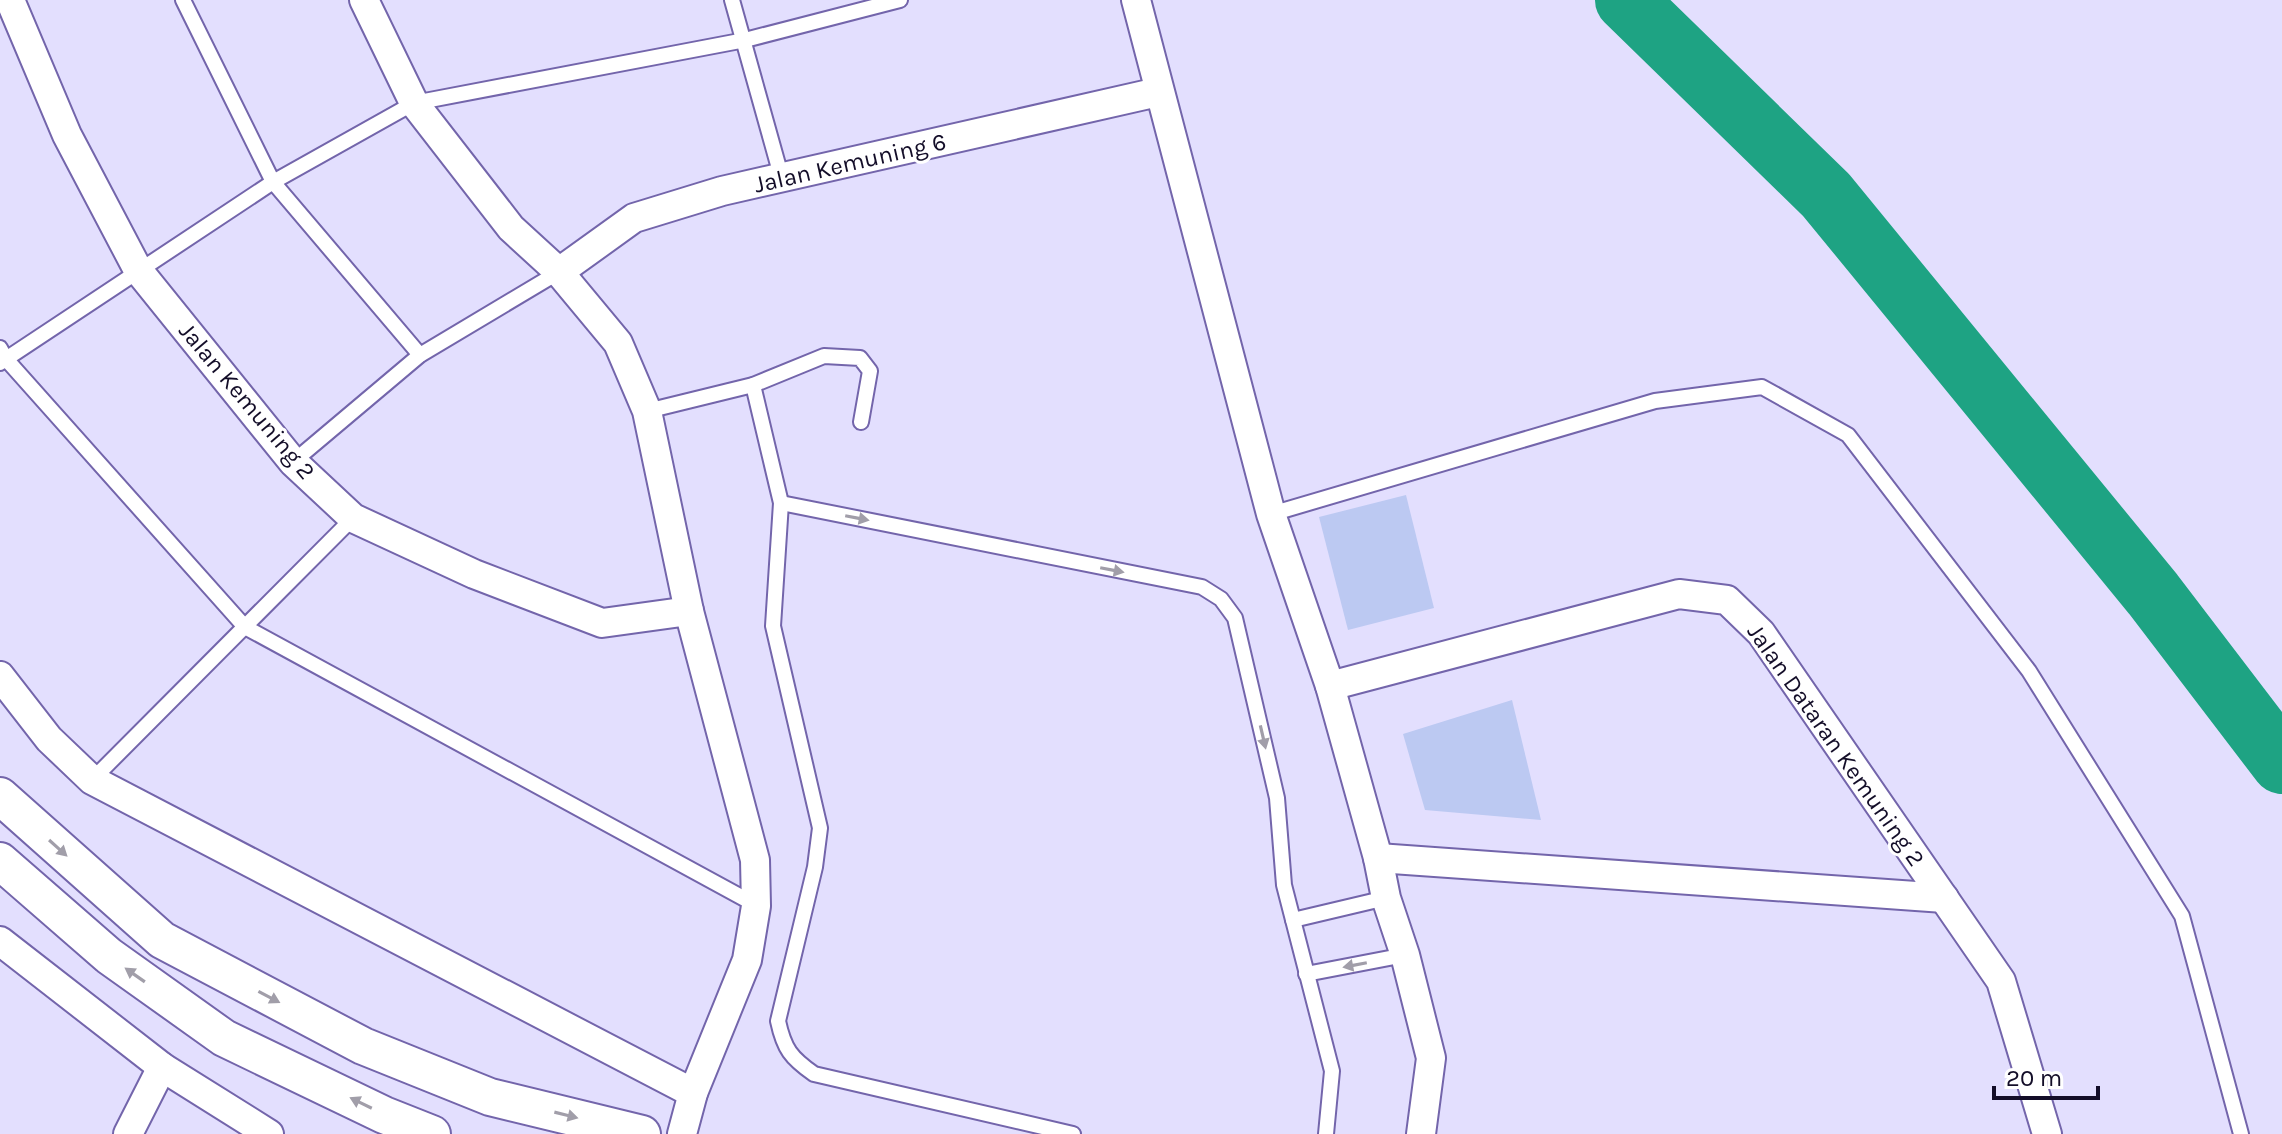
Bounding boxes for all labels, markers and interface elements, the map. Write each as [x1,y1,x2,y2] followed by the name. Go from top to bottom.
[751,127,949,199] street label: Jalan Kemuning 6
[173,317,321,485] street label: Jalan Kemuning 2
[845,512,870,525] one-way arrow
[1100,564,1125,577] one-way arrow
[1741,618,1931,872] street label: Jalan Dataran Kemuning 2
[1257,725,1270,750] one-way arrow
[47,839,67,856] one-way arrow
[1343,959,1368,971] one-way arrow
[125,968,146,983] one-way arrow
[258,989,280,1003] one-way arrow
[1994,1050,2098,1100] scale bar
[2006,1064,2062,1092] text: 20 m
[349,1096,372,1110] one-way arrow
[554,1109,579,1121] one-way arrow

